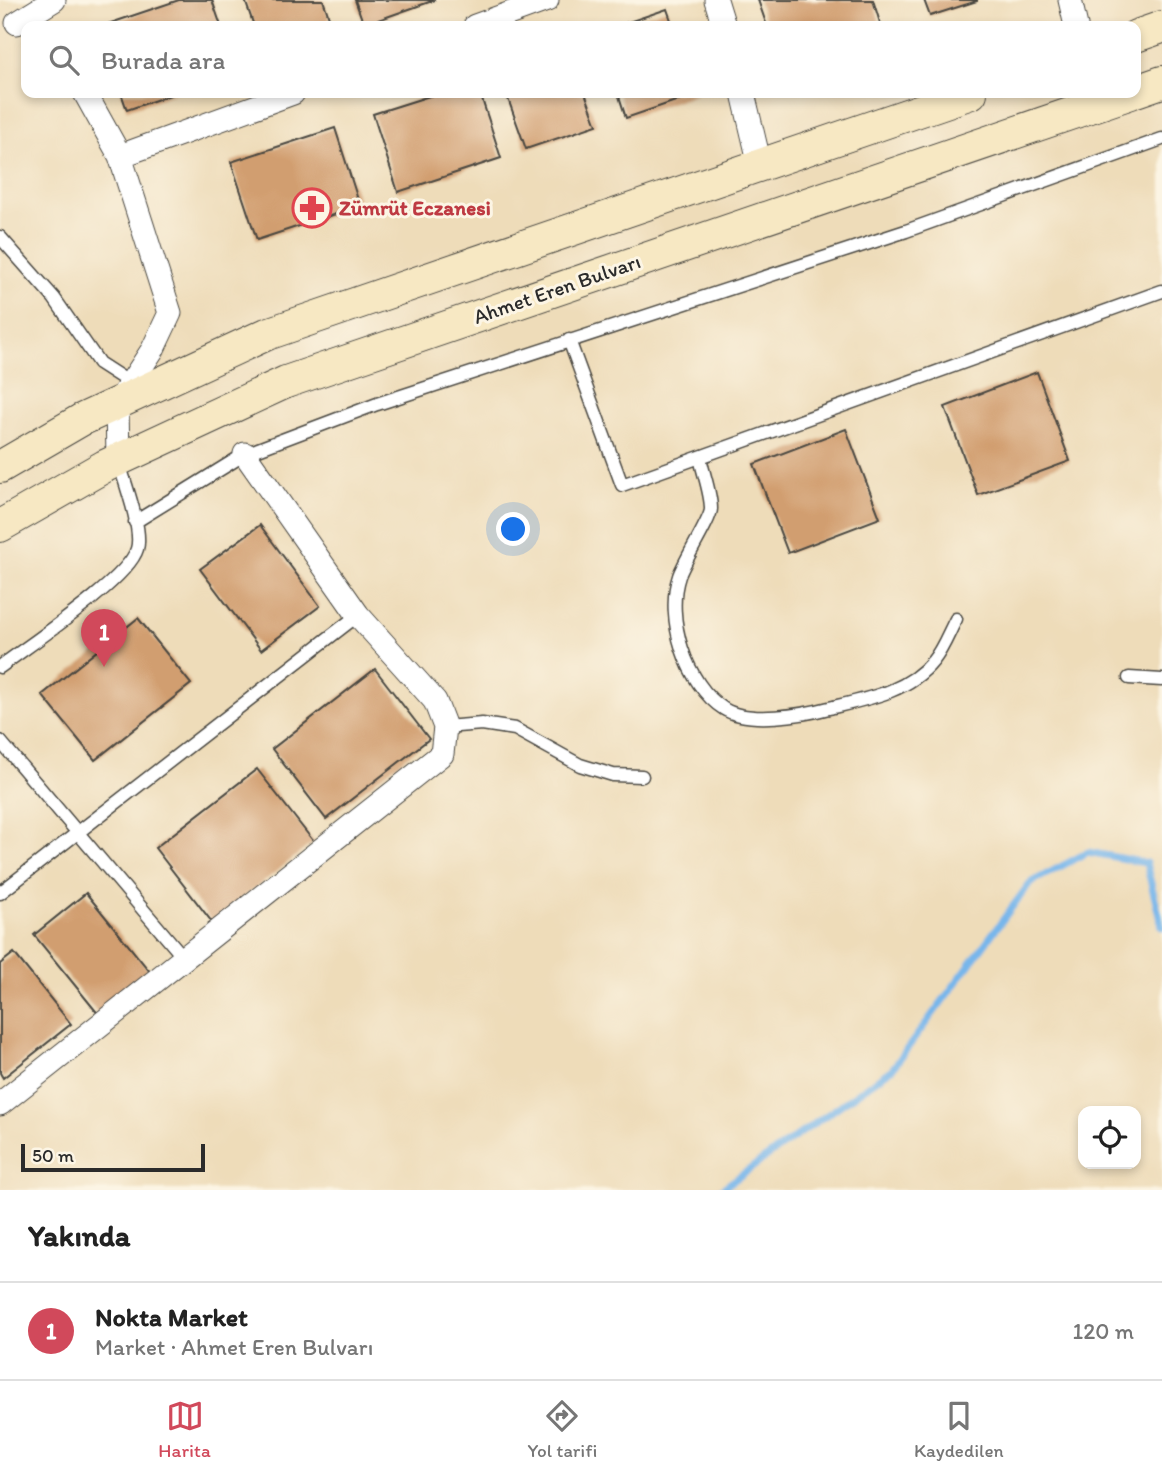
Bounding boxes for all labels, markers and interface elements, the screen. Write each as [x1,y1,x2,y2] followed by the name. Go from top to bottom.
[21,21,1141,98] search box
[45,41,83,79] icon: search
[101,44,225,76] text: Burada ara
[291,187,333,229] pharmacy icon: Zümrüt Eczanesi
[339,195,491,220] place label: Zümrüt Eczanesi
[470,248,644,329] street label: Ahmet Eren Bulvarı
[496,512,530,546] your location
[81,609,127,667] pin: 1
[1078,1106,1141,1169] map controls
[1078,1106,1141,1169] button: locate
[21,1141,205,1173] scale bar
[32,1144,74,1167] text: 50 m
[28,1217,130,1254] text: Yakında
[95,1301,248,1333] text: Nokta Market
[46,1317,56,1345] text: 1
[1073,1317,1134,1345] text: 120 m
[95,1333,373,1361] text: Market · Ahmet Eren Bulvarı
[158,1397,211,1462] tab: Harita
[527,1397,597,1462] tab: Yol tarifi
[914,1397,1004,1462] tab: Kaydedilen

